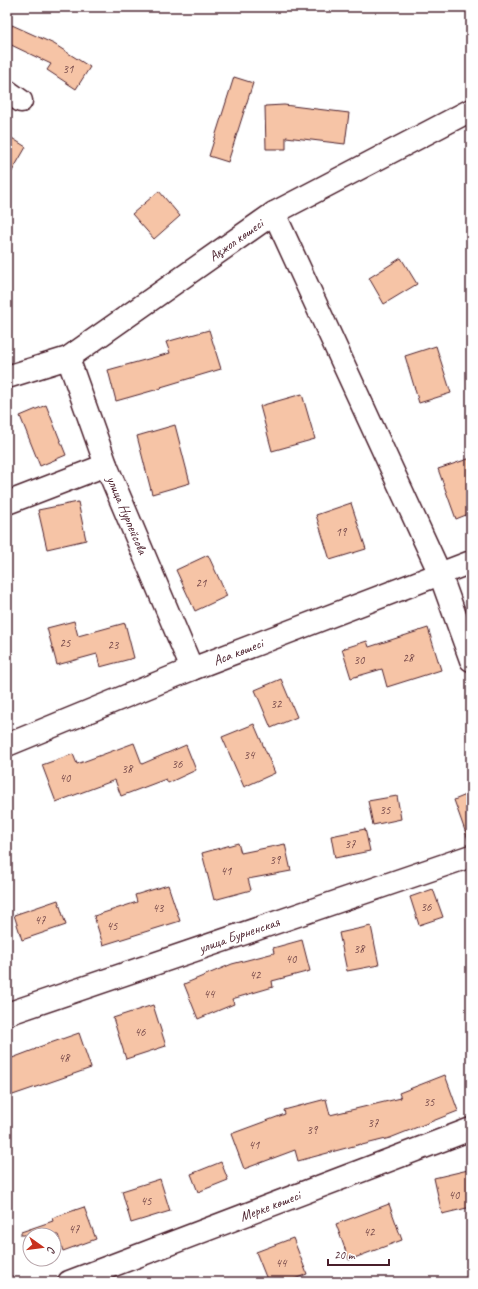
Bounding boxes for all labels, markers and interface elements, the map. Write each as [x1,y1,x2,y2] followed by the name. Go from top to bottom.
[63,61,74,77] house number: 31
[205,214,268,265] street label: Ақжол көшесі
[102,472,152,558] street label: улица Нурпейсова
[336,524,348,540] house number: 19
[196,575,207,591] house number: 21
[211,634,267,669] street label: Аса көшесі
[60,635,71,651] house number: 25
[108,637,120,653] house number: 23
[403,650,415,666] house number: 28
[354,652,366,668] house number: 30
[271,696,283,712] house number: 32
[244,747,256,763] house number: 34
[172,756,183,772] house number: 36
[122,761,134,777] house number: 38
[60,770,72,786] house number: 40
[380,802,391,818] house number: 35
[345,836,356,852] house number: 37
[270,852,282,868] house number: 39
[221,863,232,879] house number: 41
[421,899,432,915] house number: 36
[153,900,165,916] house number: 43
[35,912,46,928] house number: 47
[195,913,282,957] street label: улица Бурненская
[107,918,118,934] house number: 45
[354,941,366,957] house number: 38
[286,951,298,967] house number: 40
[250,967,262,983] house number: 42
[204,986,216,1002] house number: 44
[135,1024,146,1040] house number: 46
[59,1050,71,1066] house number: 48
[424,1094,435,1110] house number: 35
[368,1115,379,1131] house number: 37
[307,1122,319,1138] house number: 39
[249,1137,260,1153] house number: 41
[237,1186,305,1225] street label: Мерке көшесі
[449,1187,461,1203] house number: 40
[141,1193,152,1209] house number: 45
[69,1221,80,1237] house number: 47
[364,1224,376,1240] house number: 42
[22,1227,62,1267] north arrow
[328,1241,389,1267] scale bar
[44,1245,59,1255] text: С
[334,1247,356,1263] text: 20 m
[276,1255,288,1271] house number: 44

